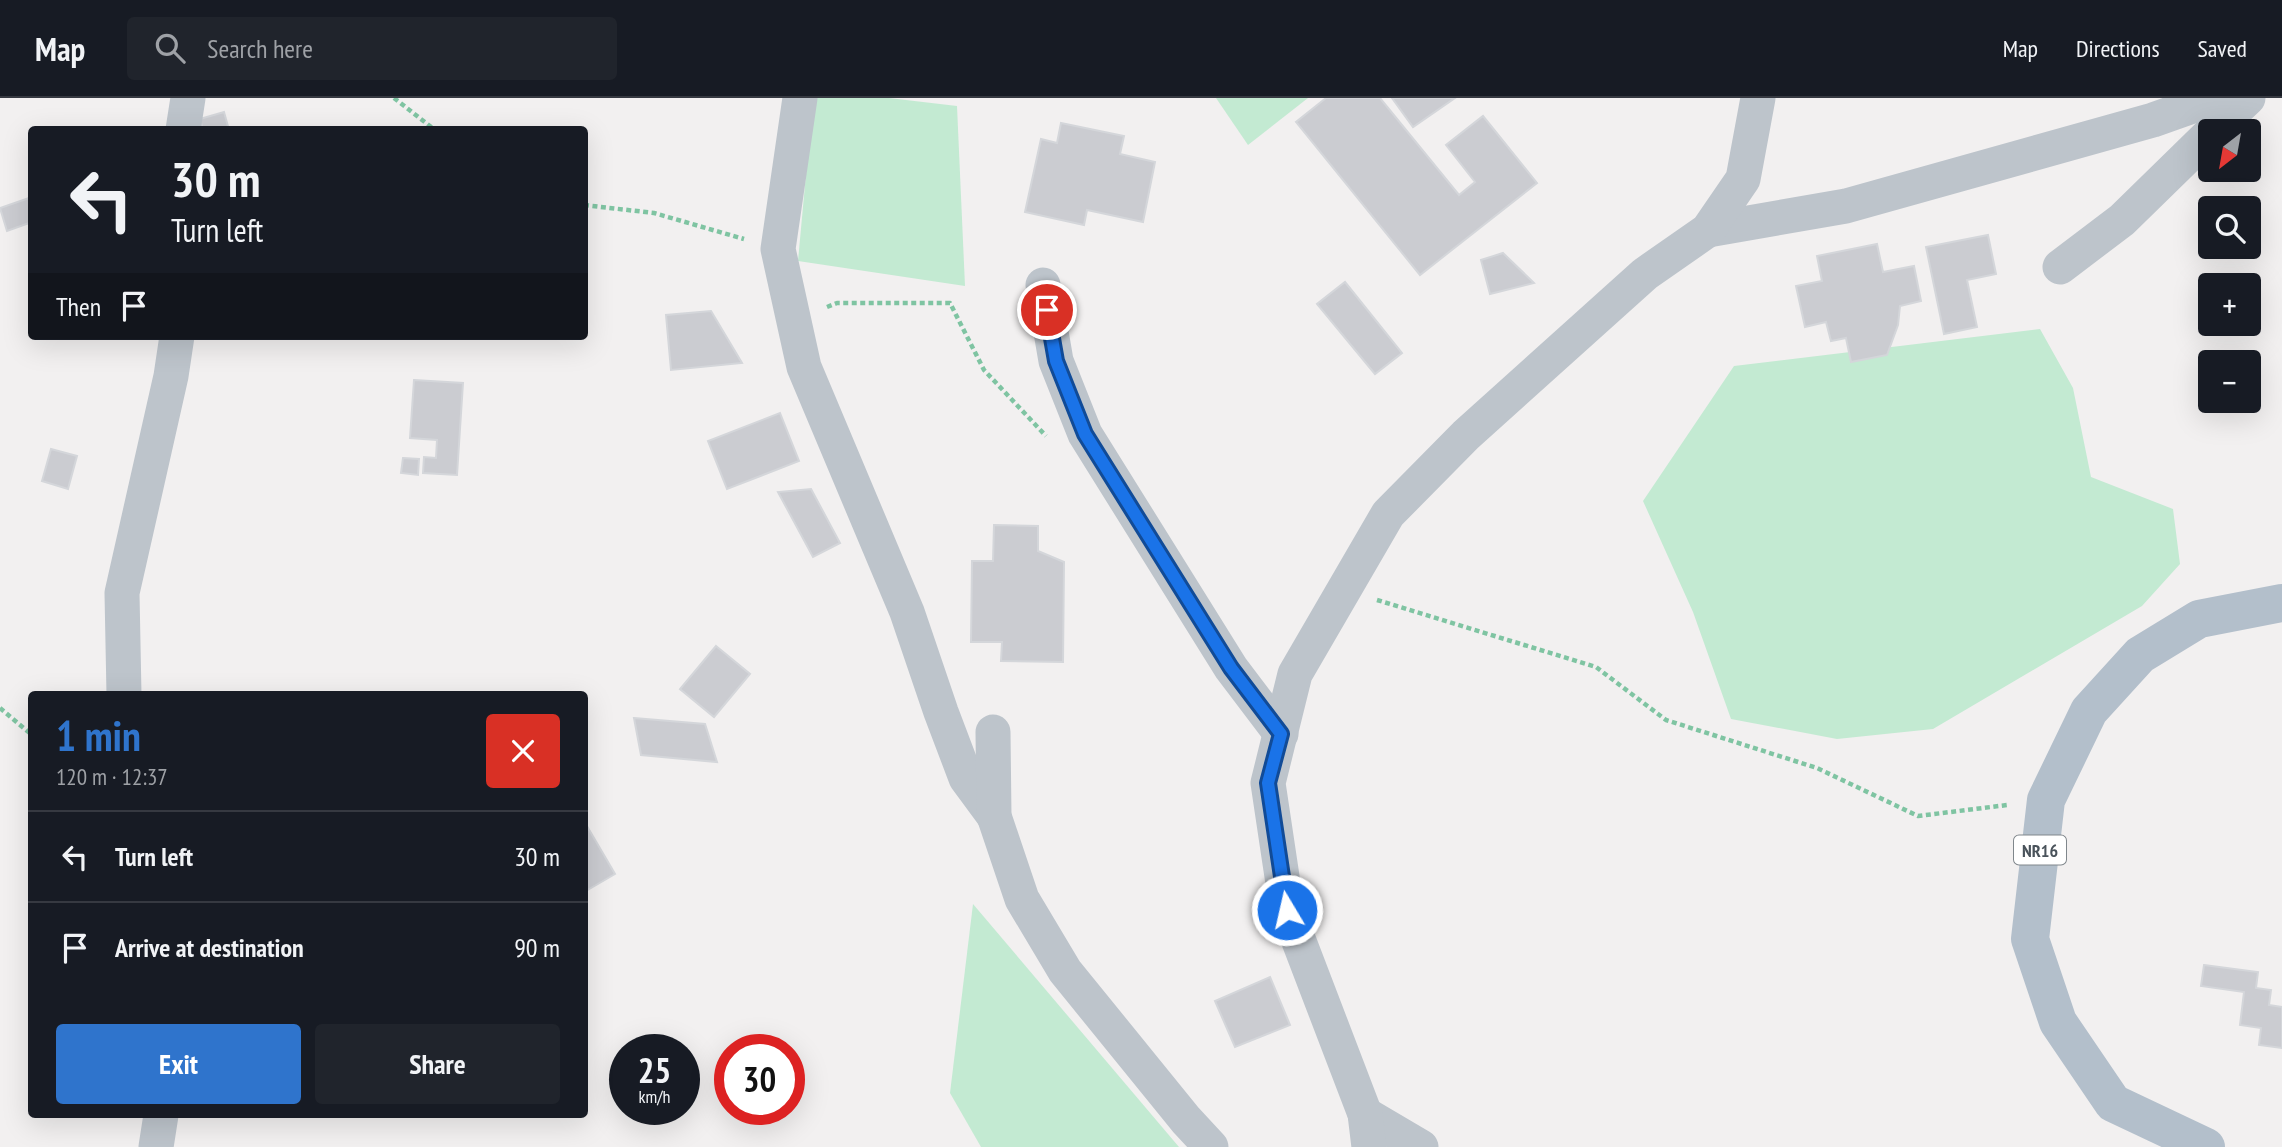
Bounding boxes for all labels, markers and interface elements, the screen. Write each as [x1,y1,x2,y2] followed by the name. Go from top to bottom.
[127,17,617,80] search box
[35,27,85,70] text: Map
[151,29,189,67] icon: search
[207,32,313,65] text: Search here
[2003,33,2038,64] text: Map
[2076,33,2160,64] text: Directions
[2198,33,2247,64] text: Saved
[2198,119,2261,182] north arrow
[2198,119,2261,413] map controls
[171,147,260,211] text: 30 m
[56,154,147,245] icon: left
[2198,196,2261,259] button: search
[171,209,263,251] text: Turn left
[2198,273,2261,336] button: +
[1017,280,1077,340] pin
[115,287,153,325] icon: arrive
[56,290,101,323] text: Then
[1028,291,1066,329] icon: arrive
[2198,350,2261,413] button: −
[56,708,141,763] text: 1 min
[486,714,560,788] button: close
[56,762,168,791] text: 120 m · 12:37
[2014,836,2066,864] road number: NR16
[56,838,94,876] icon: left
[115,840,193,873] text: Turn left
[514,840,560,873] text: 30 m
[1250,873,1324,947] position arrow
[56,929,94,967] icon: arrive
[115,931,304,964] text: Arrive at destination
[514,931,560,964] text: 90 m
[56,1024,301,1104] button: Exit
[315,1024,560,1104] button: Share
[714,1034,805,1125] speed limit sign: 30
[638,1047,671,1093] text: 25
[639,1085,670,1108] text: km/h

